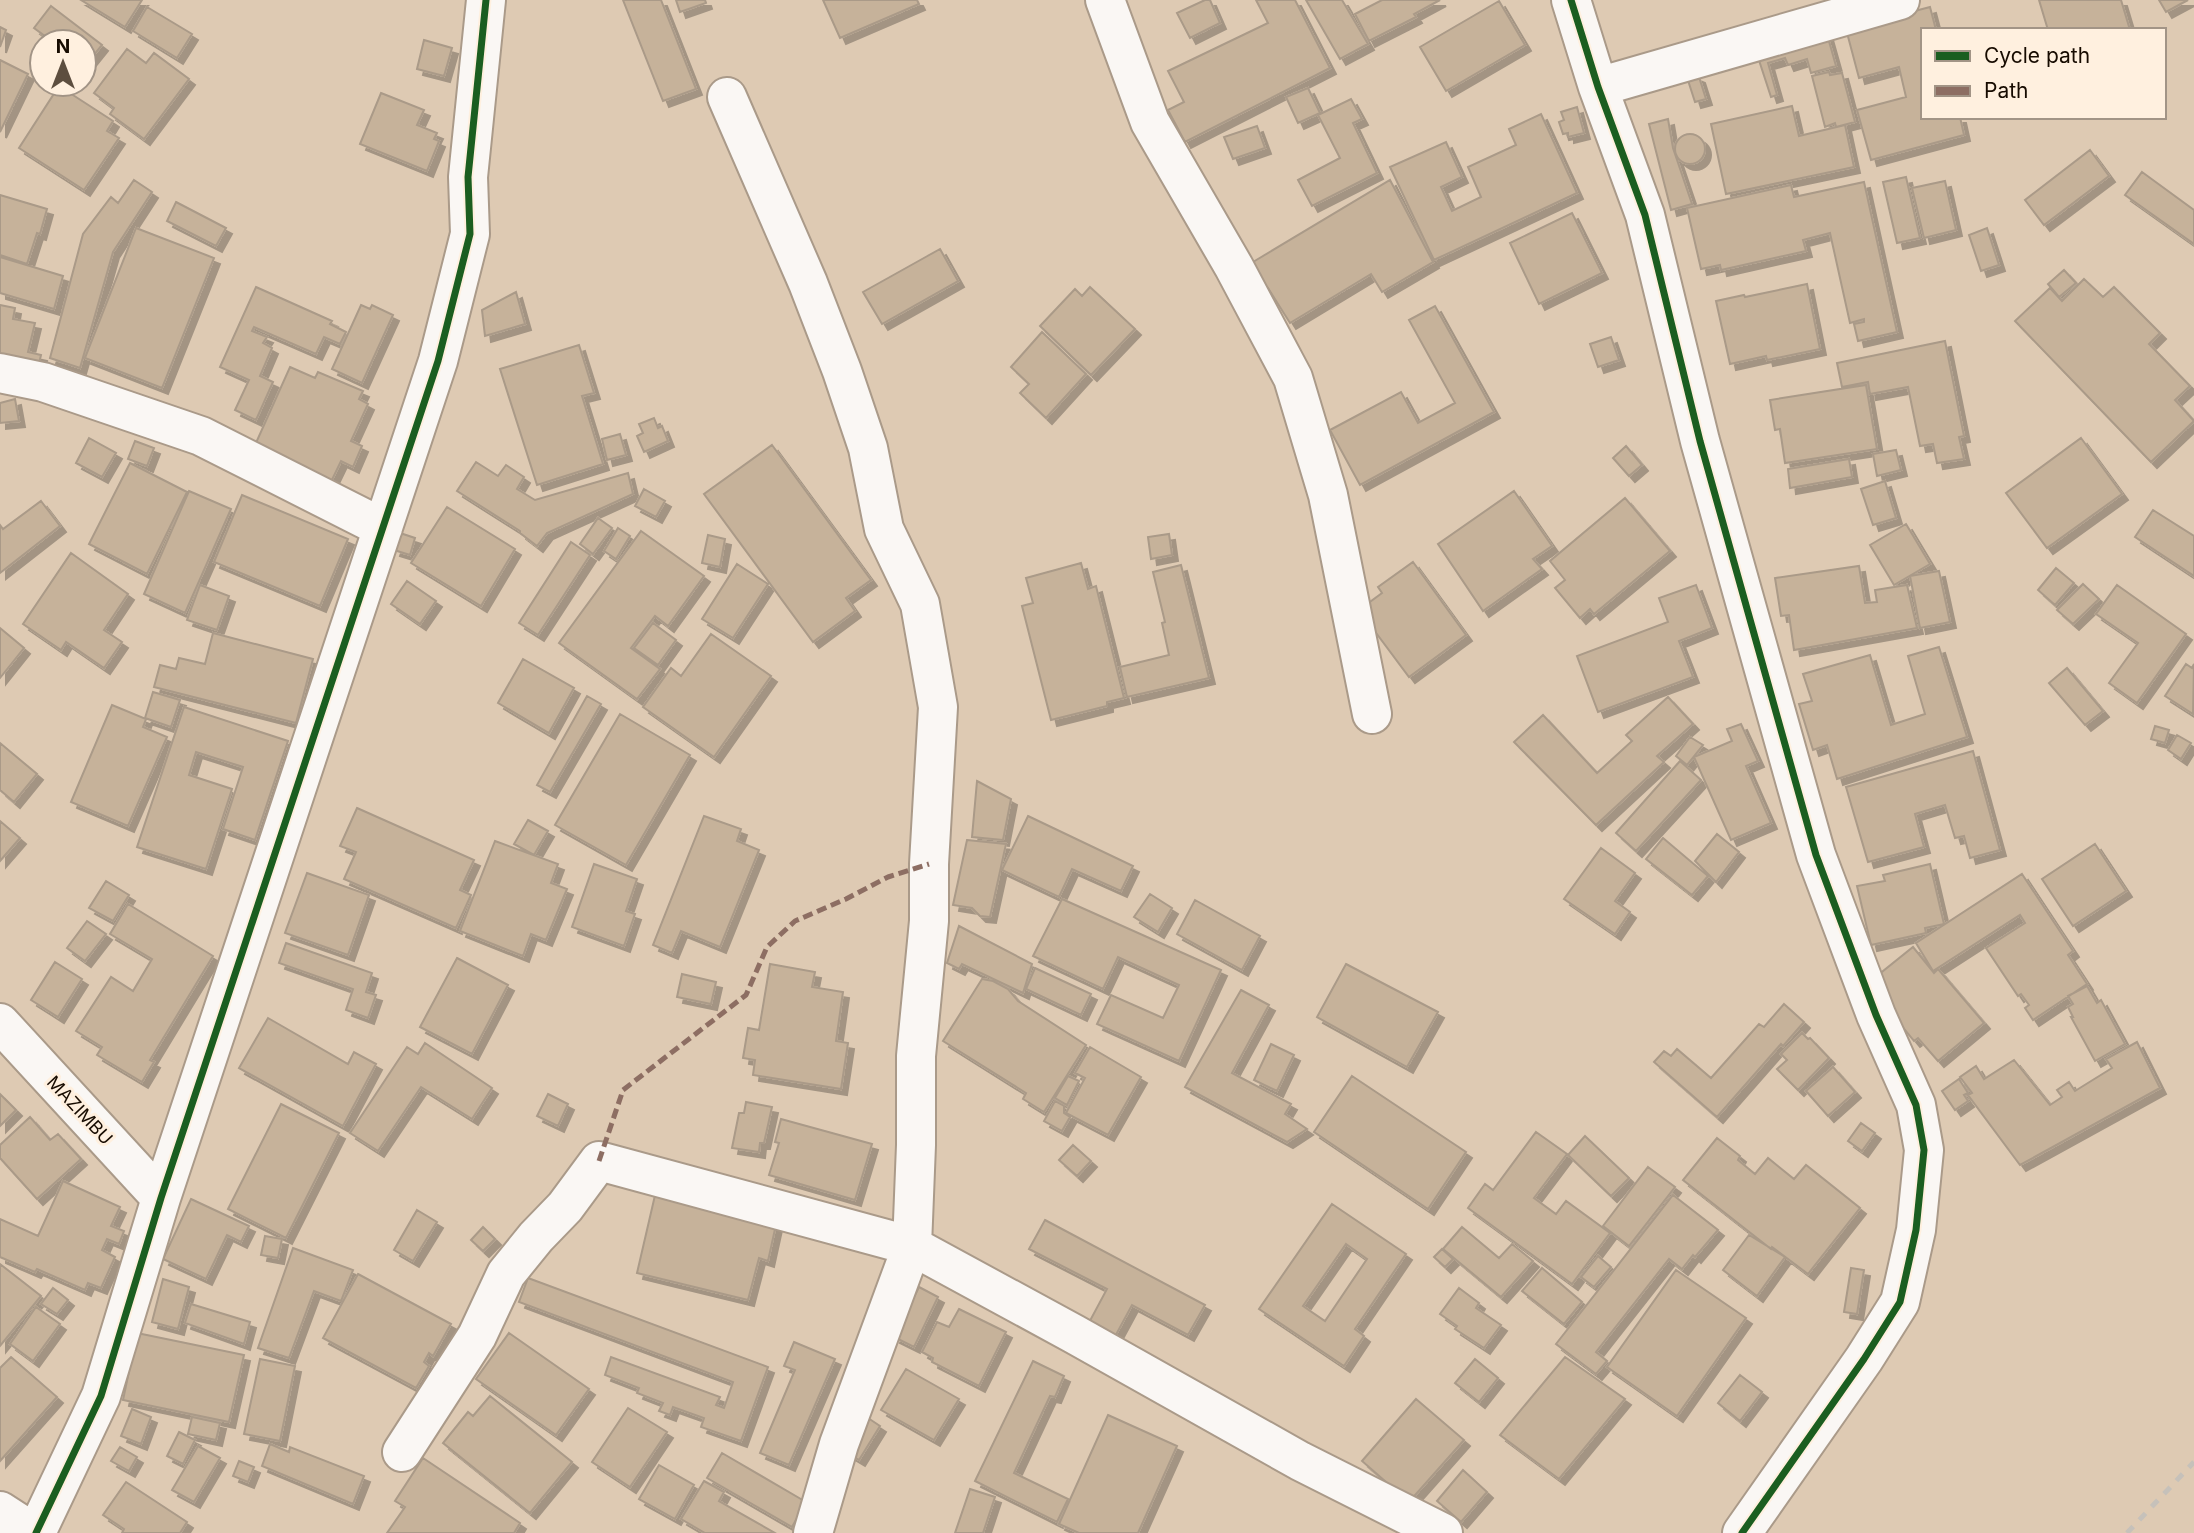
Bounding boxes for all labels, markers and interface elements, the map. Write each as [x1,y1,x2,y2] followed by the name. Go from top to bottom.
[28,28,98,98] north arrow
[1921,28,2166,119] legend
[56,35,70,58] text: N
[1984,43,2090,68] text: Cycle path
[1984,78,2029,103] text: Path
[43,1071,117,1149] street label: MAZIMBU

